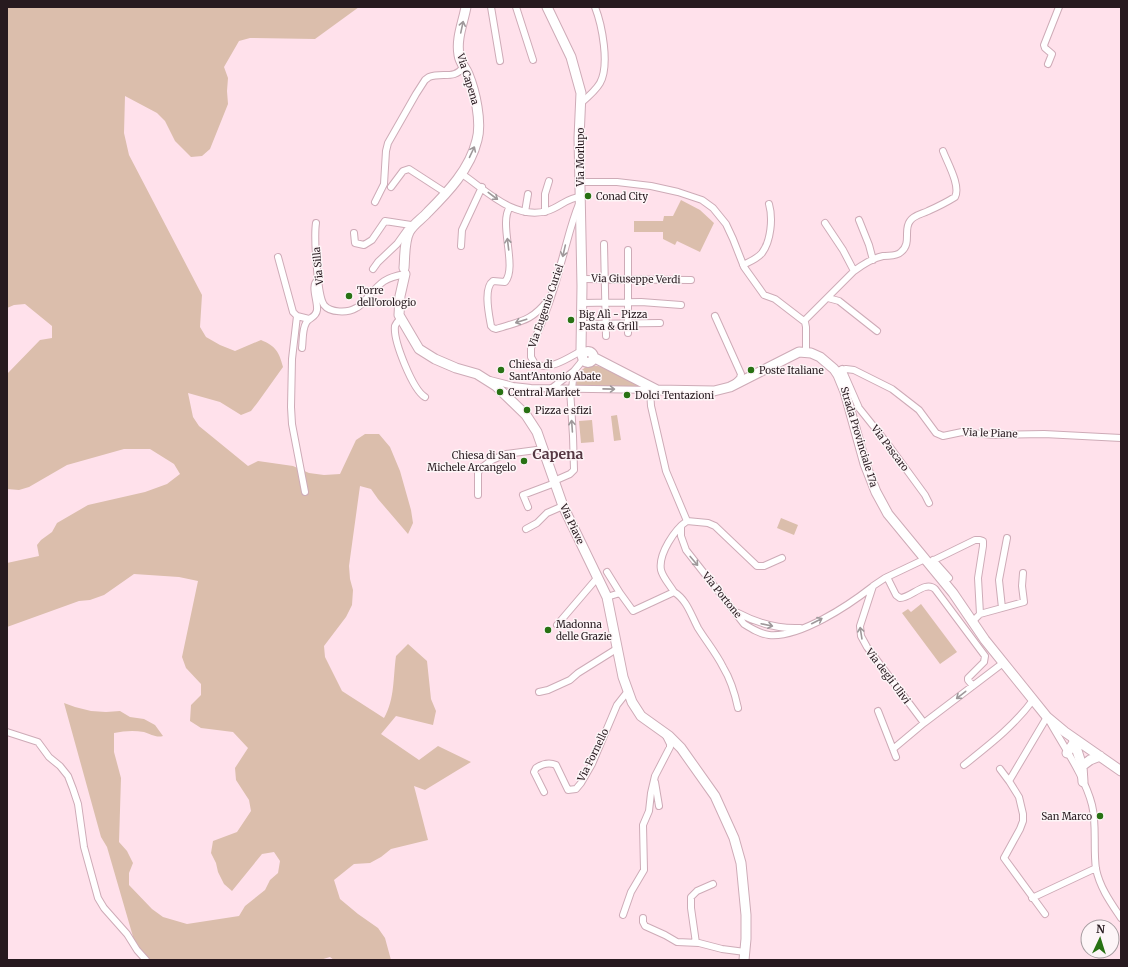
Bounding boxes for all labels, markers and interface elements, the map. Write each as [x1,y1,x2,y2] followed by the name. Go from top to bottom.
[458,21,466,34] one-way arrow
[454,51,482,107] street label: Via Capena
[574,127,587,187] street label: Via Morlupo
[469,147,476,159] one-way arrow
[596,190,648,203] place label: Conad City
[487,191,498,200] one-way arrow
[583,191,593,201] marker: Conad City
[504,238,512,251] one-way arrow
[560,244,568,257] one-way arrow
[310,246,326,287] street label: Via Silla
[525,262,566,351] street label: Via Eugenio Curiel
[590,272,681,286] street label: Via Giuseppe Verdi
[357,284,416,309] place label: Torre dell'orologio
[344,291,354,301] marker: Torre dell'orologio
[579,308,648,333] place label: Big Alì - Pizza Pasta & Grill
[566,315,576,325] marker: Big Alì - Pizza Pasta & Grill
[514,318,527,325] one-way arrow
[509,358,601,383] place label: Chiesa di Sant'Antonio Abate
[759,364,824,377] place label: Poste Italiane
[496,365,506,375] marker: Chiesa di Sant'Antonio Abate
[746,365,756,375] marker: Poste Italiane
[602,385,615,393] one-way arrow
[838,385,881,489] street label: Strada Provinciale 17a
[508,386,580,399] place label: Central Market
[495,387,505,397] marker: Central Market
[635,389,714,402] place label: Dolci Tentazioni
[622,390,632,400] marker: Dolci Tentazioni
[535,404,592,417] place label: Pizza e sfizi
[522,405,532,415] marker: Pizza e sfizi
[569,420,576,433] one-way arrow
[868,421,912,474] street label: Via Pascaro
[961,426,1018,440] street label: Via le Piane
[533,445,584,463] district label: Capena
[427,449,516,474] place label: Chiesa di San Michele Arcangelo
[519,456,529,466] marker: Chiesa di San Michele Arcangelo
[557,501,587,546] street label: Via Piave
[689,556,699,566] one-way arrow
[699,569,745,621] street label: Via Portone
[811,617,823,625] one-way arrow
[556,618,612,643] place label: Madonna delle Grazie
[761,621,774,629] one-way arrow
[543,625,553,635] marker: Madonna delle Grazie
[857,626,865,639] one-way arrow
[862,645,913,706] street label: Via degli Ulivi
[956,691,967,699] one-way arrow
[574,726,611,785] street label: Via Fornello
[1041,810,1092,823] place label: San Marco
[1095,811,1105,821] marker: San Marco
[1080,919,1120,959] north arrow
[1096,922,1106,936] text: N

